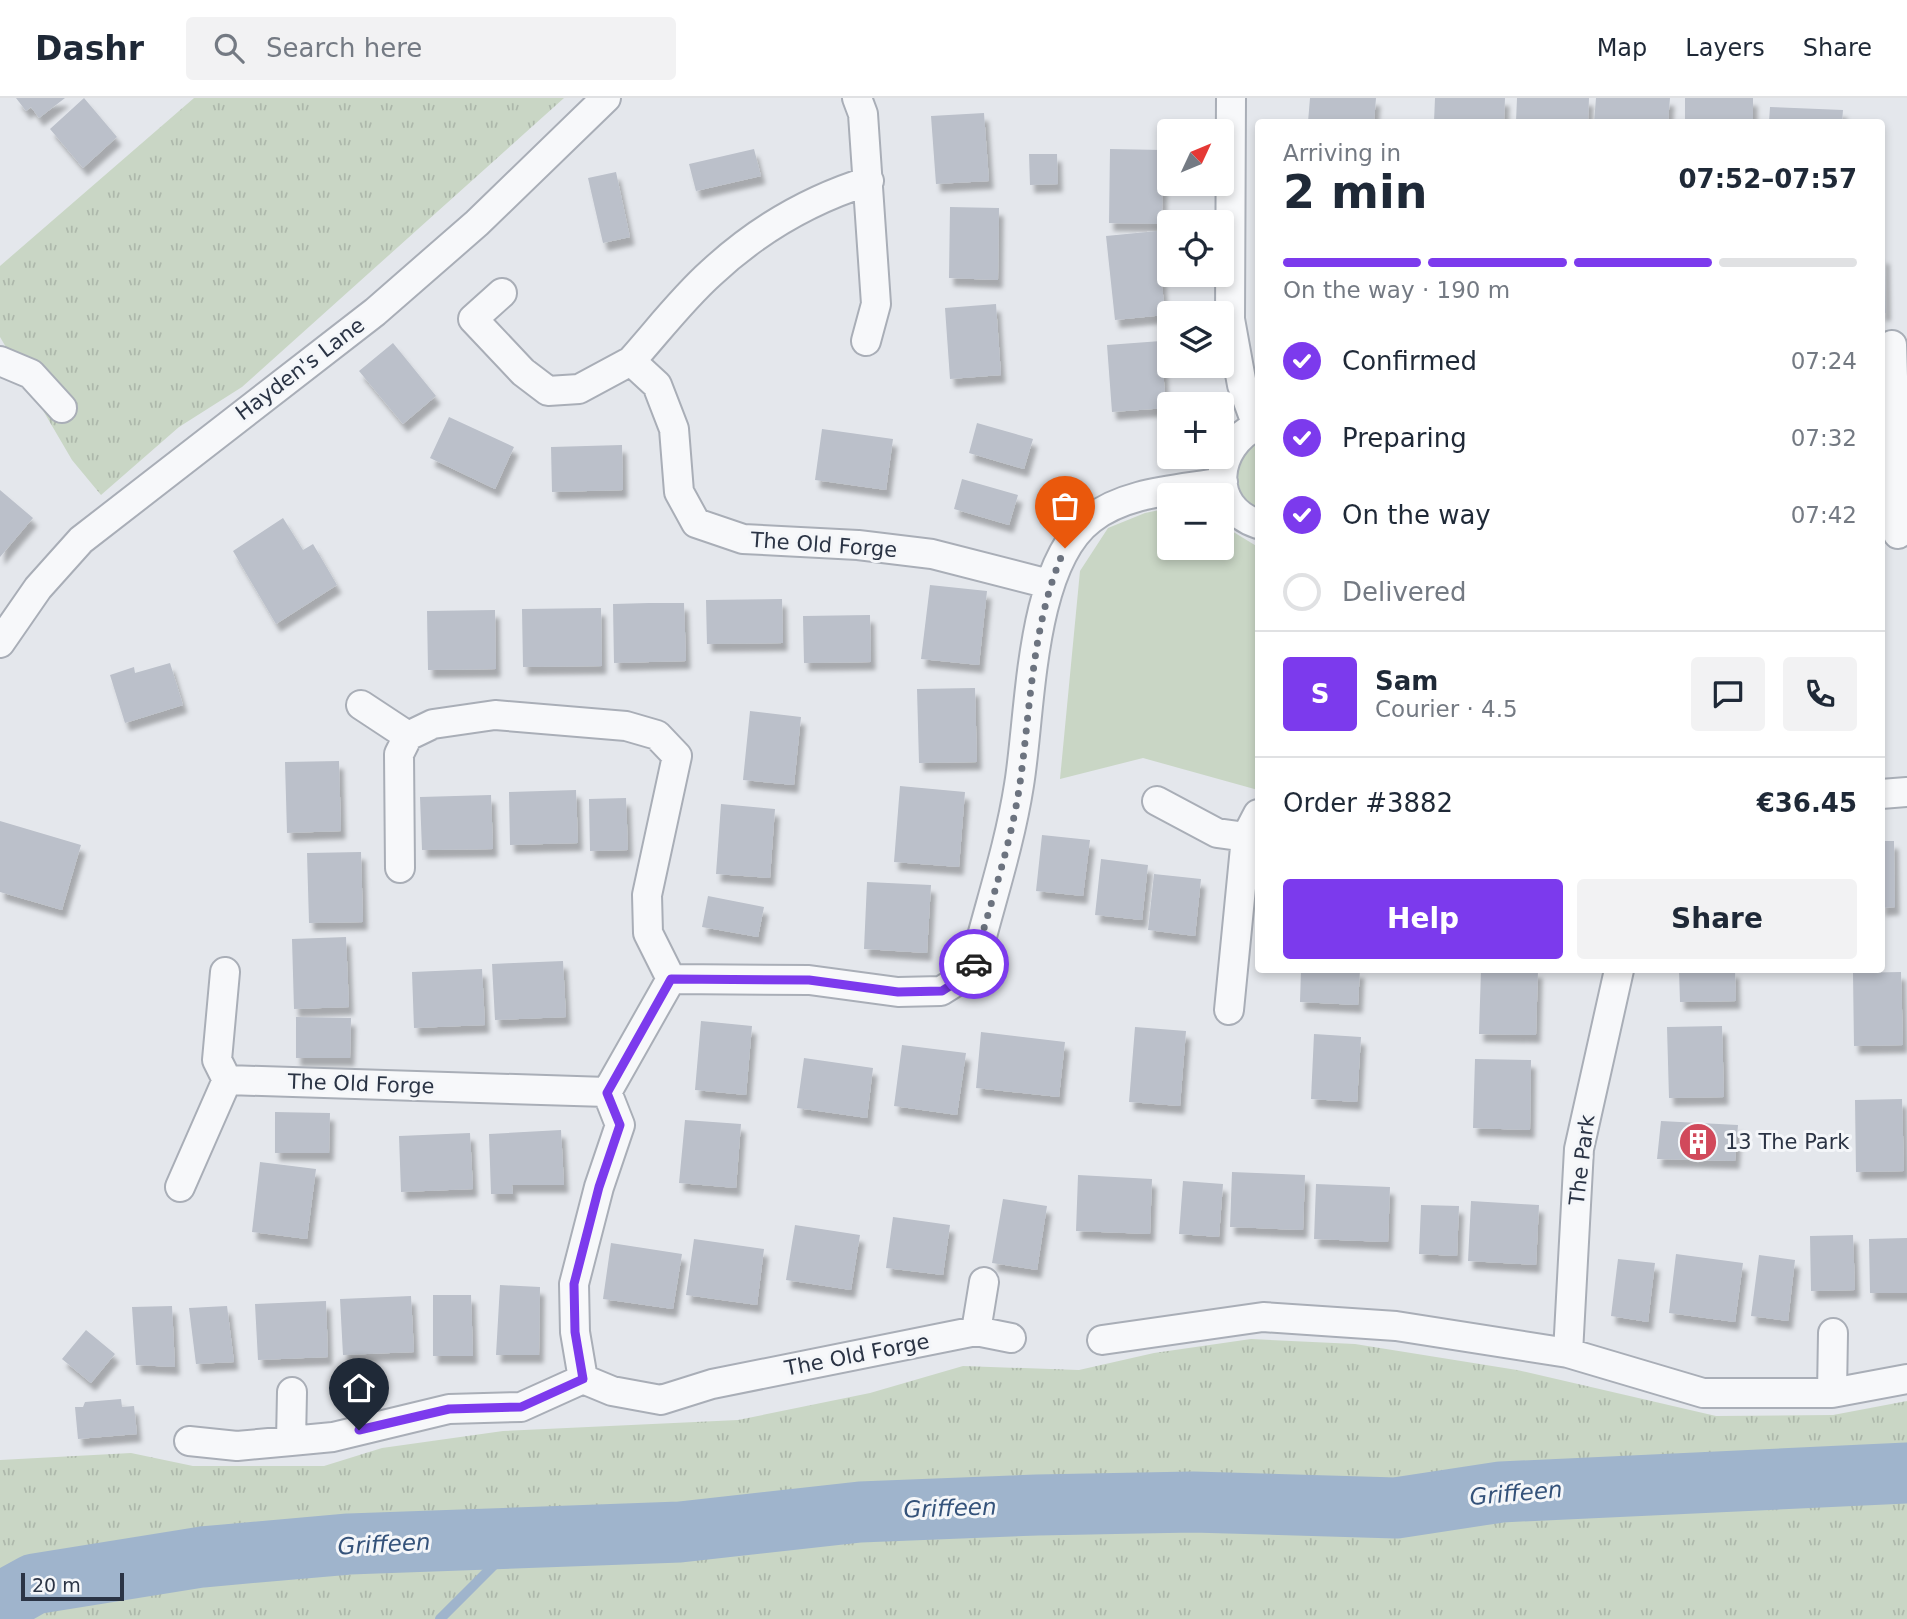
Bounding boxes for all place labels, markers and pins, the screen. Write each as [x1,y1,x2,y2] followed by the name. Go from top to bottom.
[1035,476,1095,548] pin
[1677,1121,1719,1163] building icon: 13 The Park
[1725,1130,1850,1154] place label: 13 The Park
[329,1358,389,1430] pin

